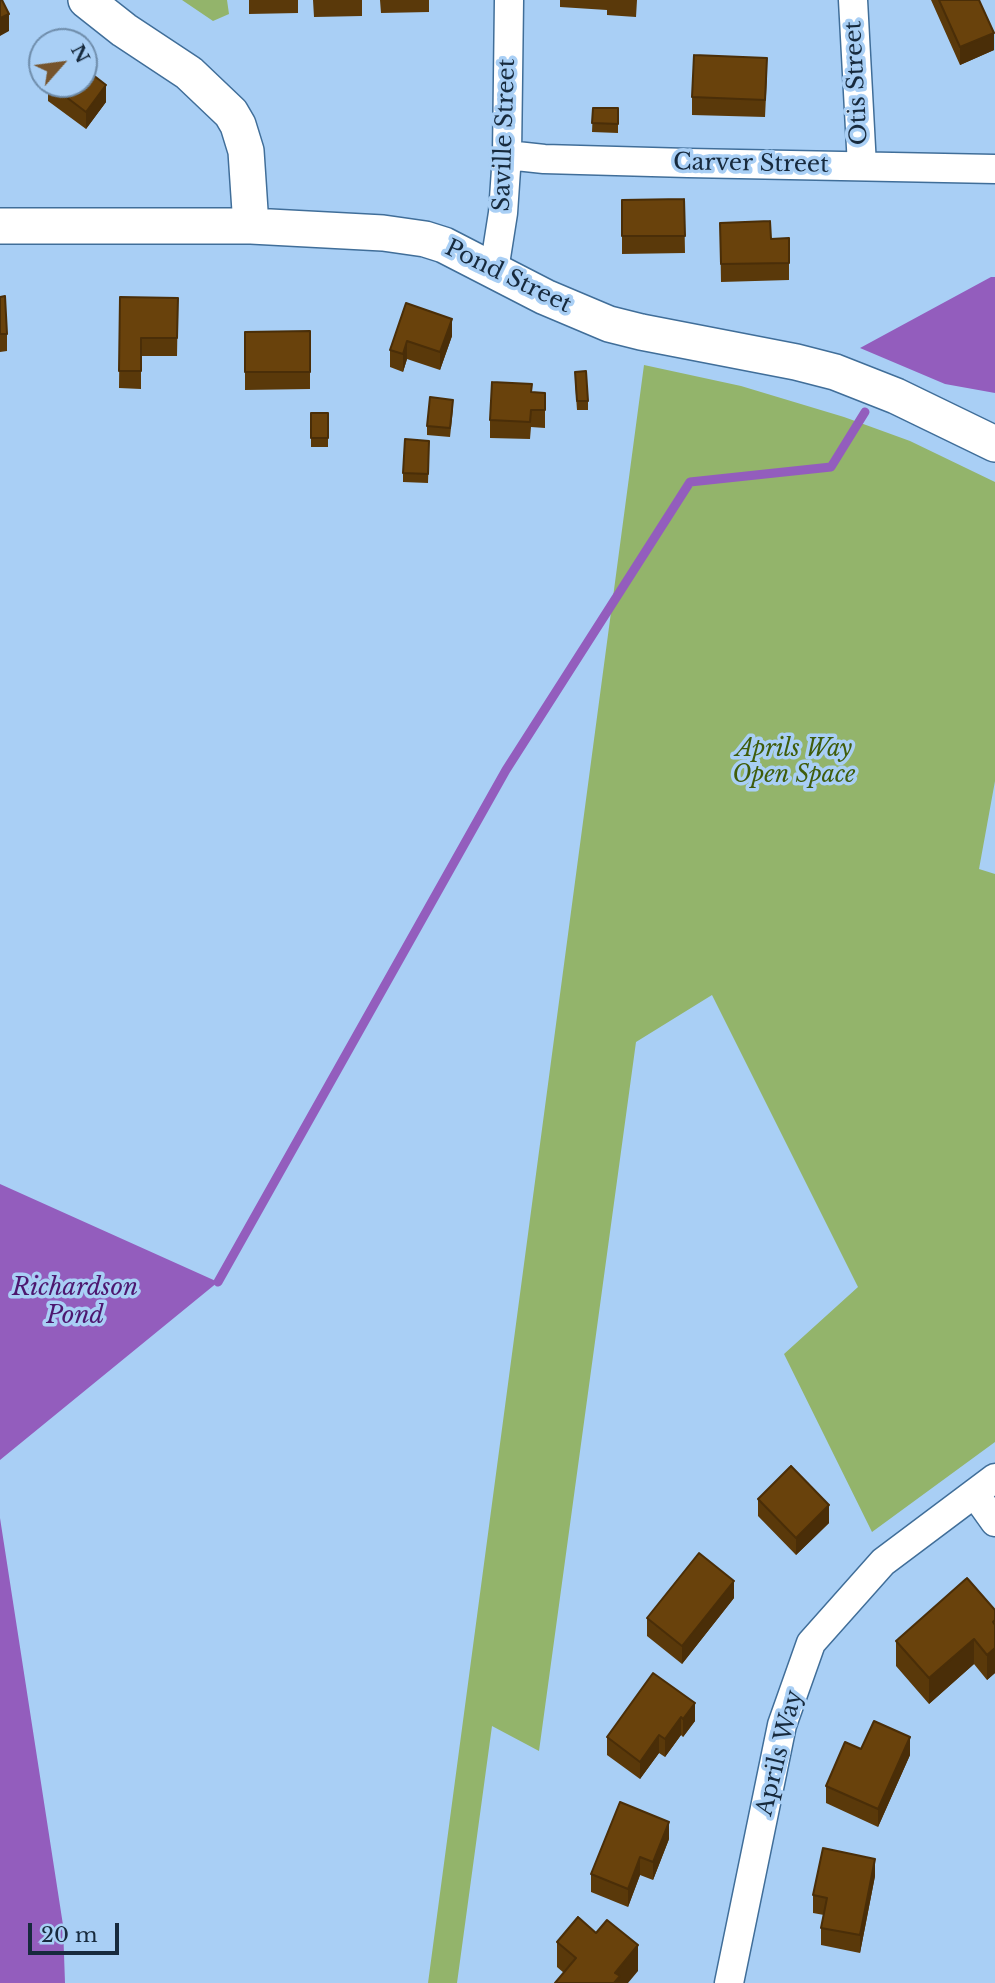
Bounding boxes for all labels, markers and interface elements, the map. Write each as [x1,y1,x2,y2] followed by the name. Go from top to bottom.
[840,20,874,146] street label: Otis Street
[28,28,98,98] north arrow
[66,41,95,67] text: N
[489,58,521,212] street label: Saville Street
[673,149,829,179] street label: Carver Street
[440,235,576,319] street label: Pond Street
[732,736,856,790] park label: Aprils Way Open Space
[12,1274,138,1330] water label: Richardson Pond
[751,1687,809,1819] street label: Aprils Way
[32,1910,122,1954] scale bar
[41,1922,98,1948] text: 20 m

